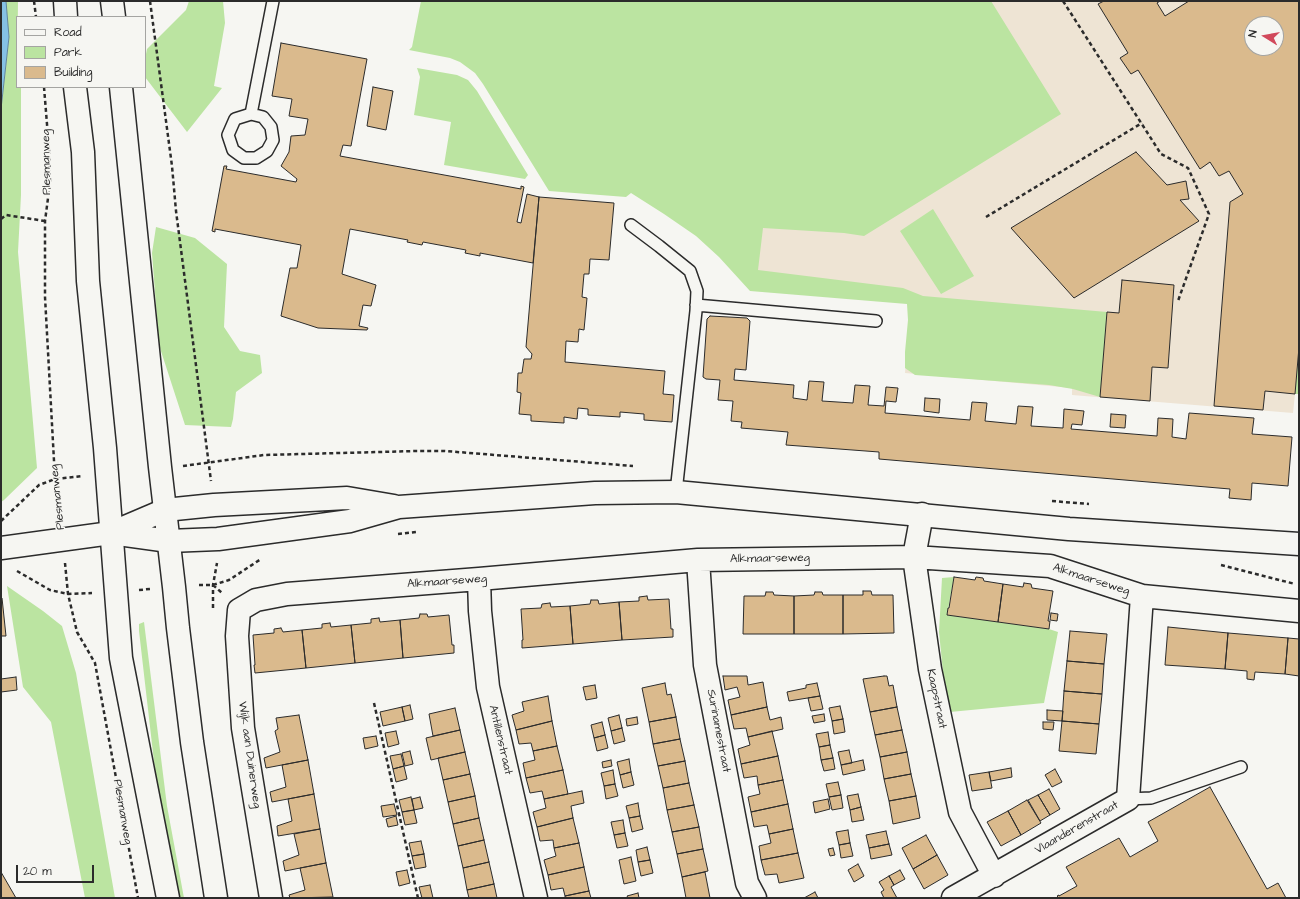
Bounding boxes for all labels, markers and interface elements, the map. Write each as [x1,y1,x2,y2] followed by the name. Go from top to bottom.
[16,16,146,88] legend
[1244,16,1284,56] north arrow
[54,24,82,41] text: Road
[1245,29,1261,39] text: N
[54,44,82,61] text: Park
[54,64,92,81] text: Building
[39,129,55,195] street label: Plesmanweg
[47,463,69,531] street label: Plesmanweg
[730,551,810,567] street label: Alkmaarseweg
[1051,561,1131,599] street label: Alkmaarseweg
[407,572,487,592] street label: Alkmaarseweg
[923,668,949,730] street label: Kaapstraat
[703,688,733,774] street label: Surinamestraat
[234,701,264,809] street label: Wijk aan Duinerweg
[485,704,515,776] street label: Antillenstraat
[109,778,135,846] street label: Plesmanweg
[1033,798,1121,858] street label: Vlaanderenstraat
[18,857,96,883] scale bar
[23,863,52,880] text: 20 m

